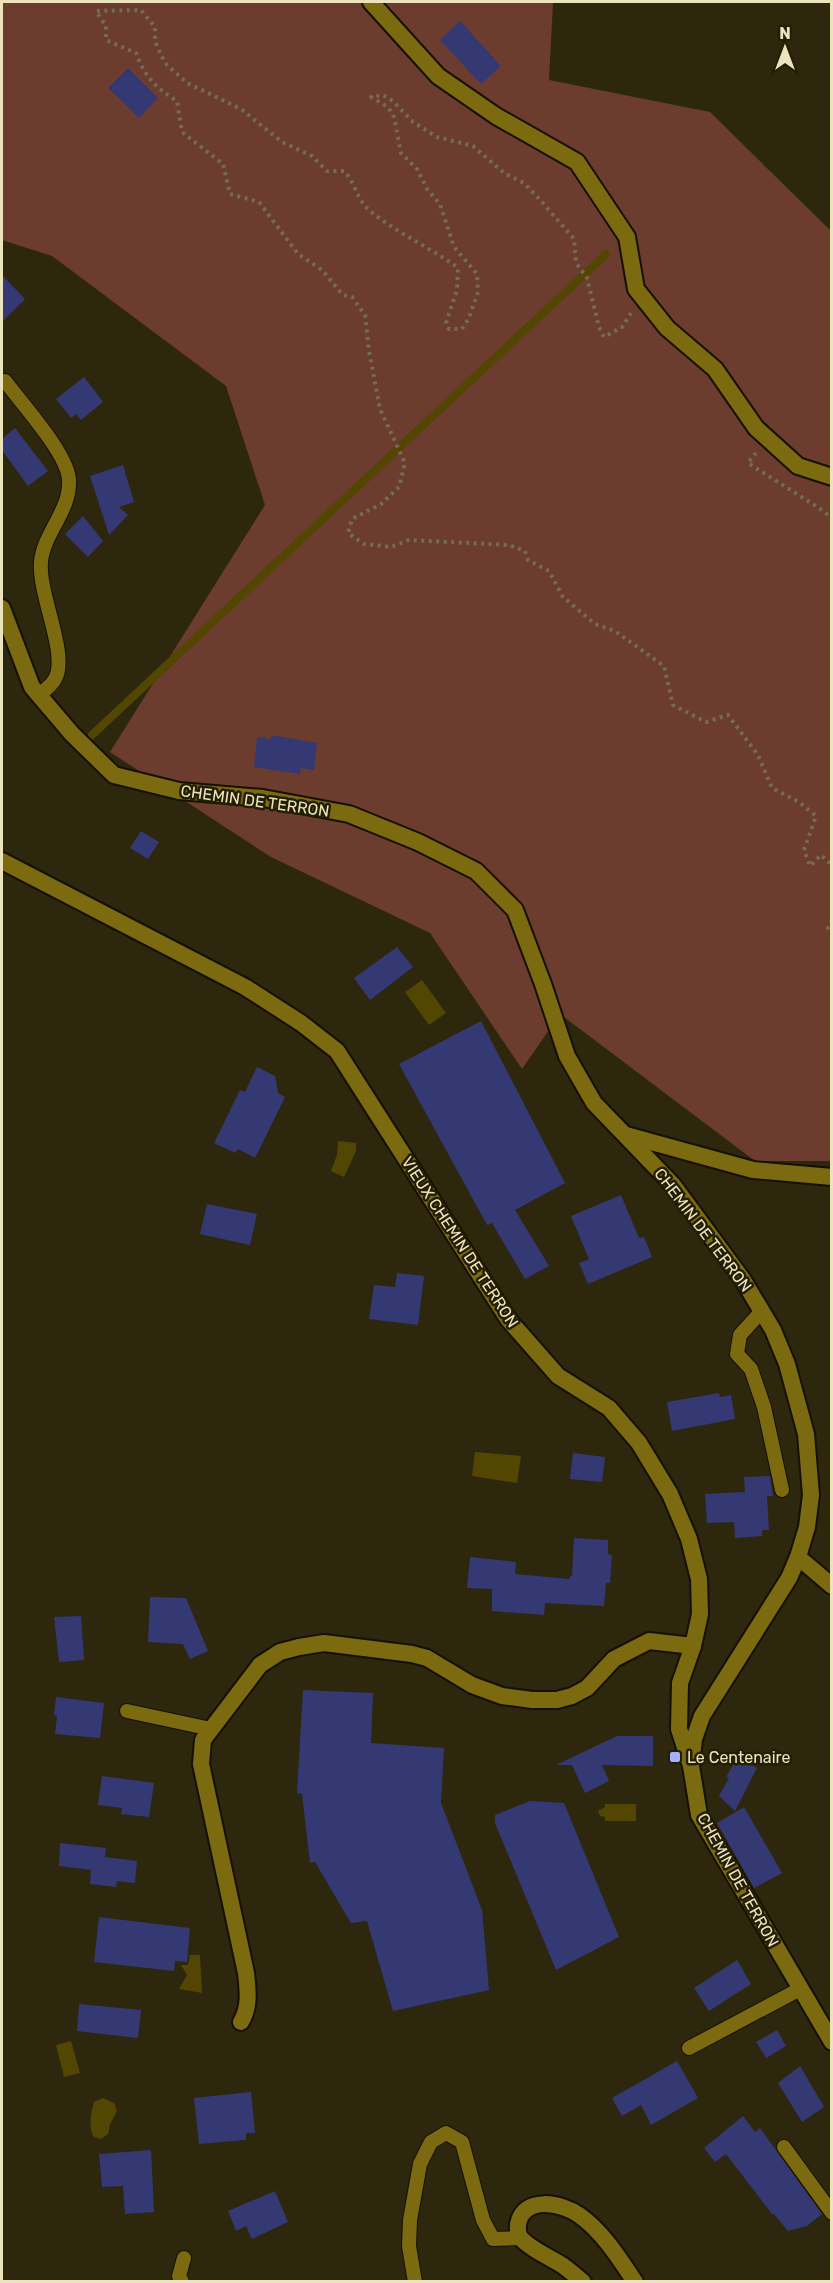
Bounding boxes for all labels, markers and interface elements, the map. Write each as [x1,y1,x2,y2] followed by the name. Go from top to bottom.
[755,18,815,78] north arrow
[779,24,791,43] text: N
[179,781,331,821] street label: CHEMIN DE TERRON
[398,1153,522,1331] street label: VIEUX CHEMIN DE TERRON
[650,1164,756,1296] street label: CHEMIN DE TERRON
[687,1748,790,1767] place label: Le Centenaire
[668,1750,682,1764] marker: Le Centenaire
[693,1810,783,1950] street label: CHEMIN DE TERRON

